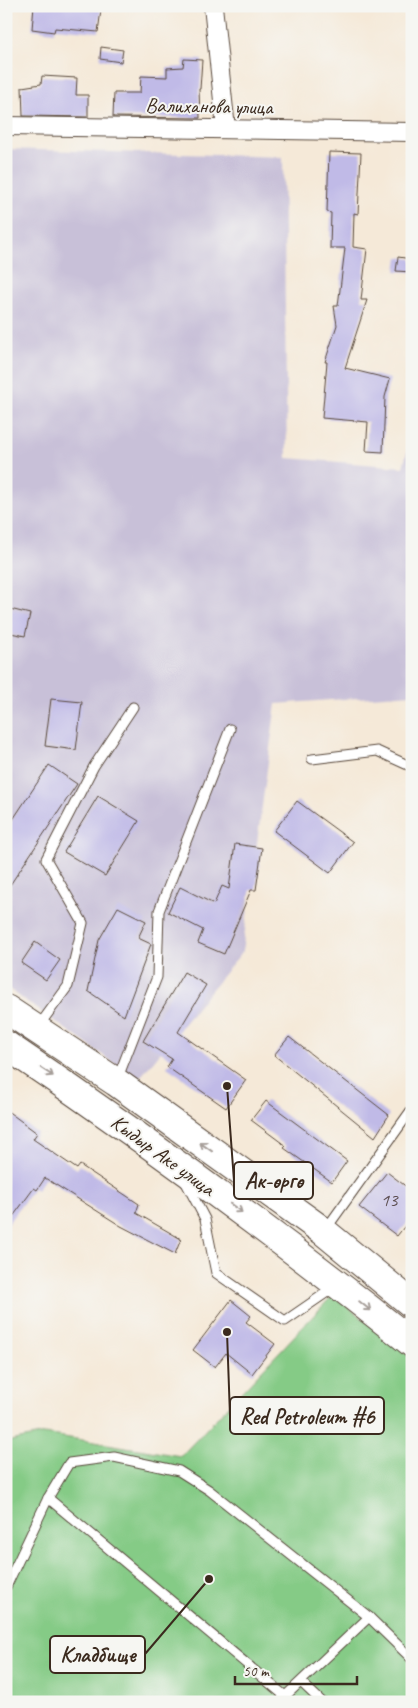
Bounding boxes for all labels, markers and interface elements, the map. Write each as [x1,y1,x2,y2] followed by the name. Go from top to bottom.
[145,92,274,120] street label: Валиханова улица
[39,1068,53,1078] one-way arrow
[106,1109,222,1203] street label: Кыдыр Аке улица
[199,1142,213,1152] one-way arrow
[234,1162,313,1199] callout: Ак-өргө
[245,1167,305,1195] text: Ак-өргө
[380,1188,399,1212] house number: 13
[229,1203,243,1213] one-way arrow
[358,1300,371,1311] one-way arrow
[230,1397,384,1434] callout: Red Petroleum #6
[240,1403,376,1431] text: Red Petroleum #6
[50,1636,145,1673] callout: Кладбище
[60,1641,137,1669] text: Кладбище
[235,1653,358,1685] scale bar
[243,1662,270,1681] text: 50 m

